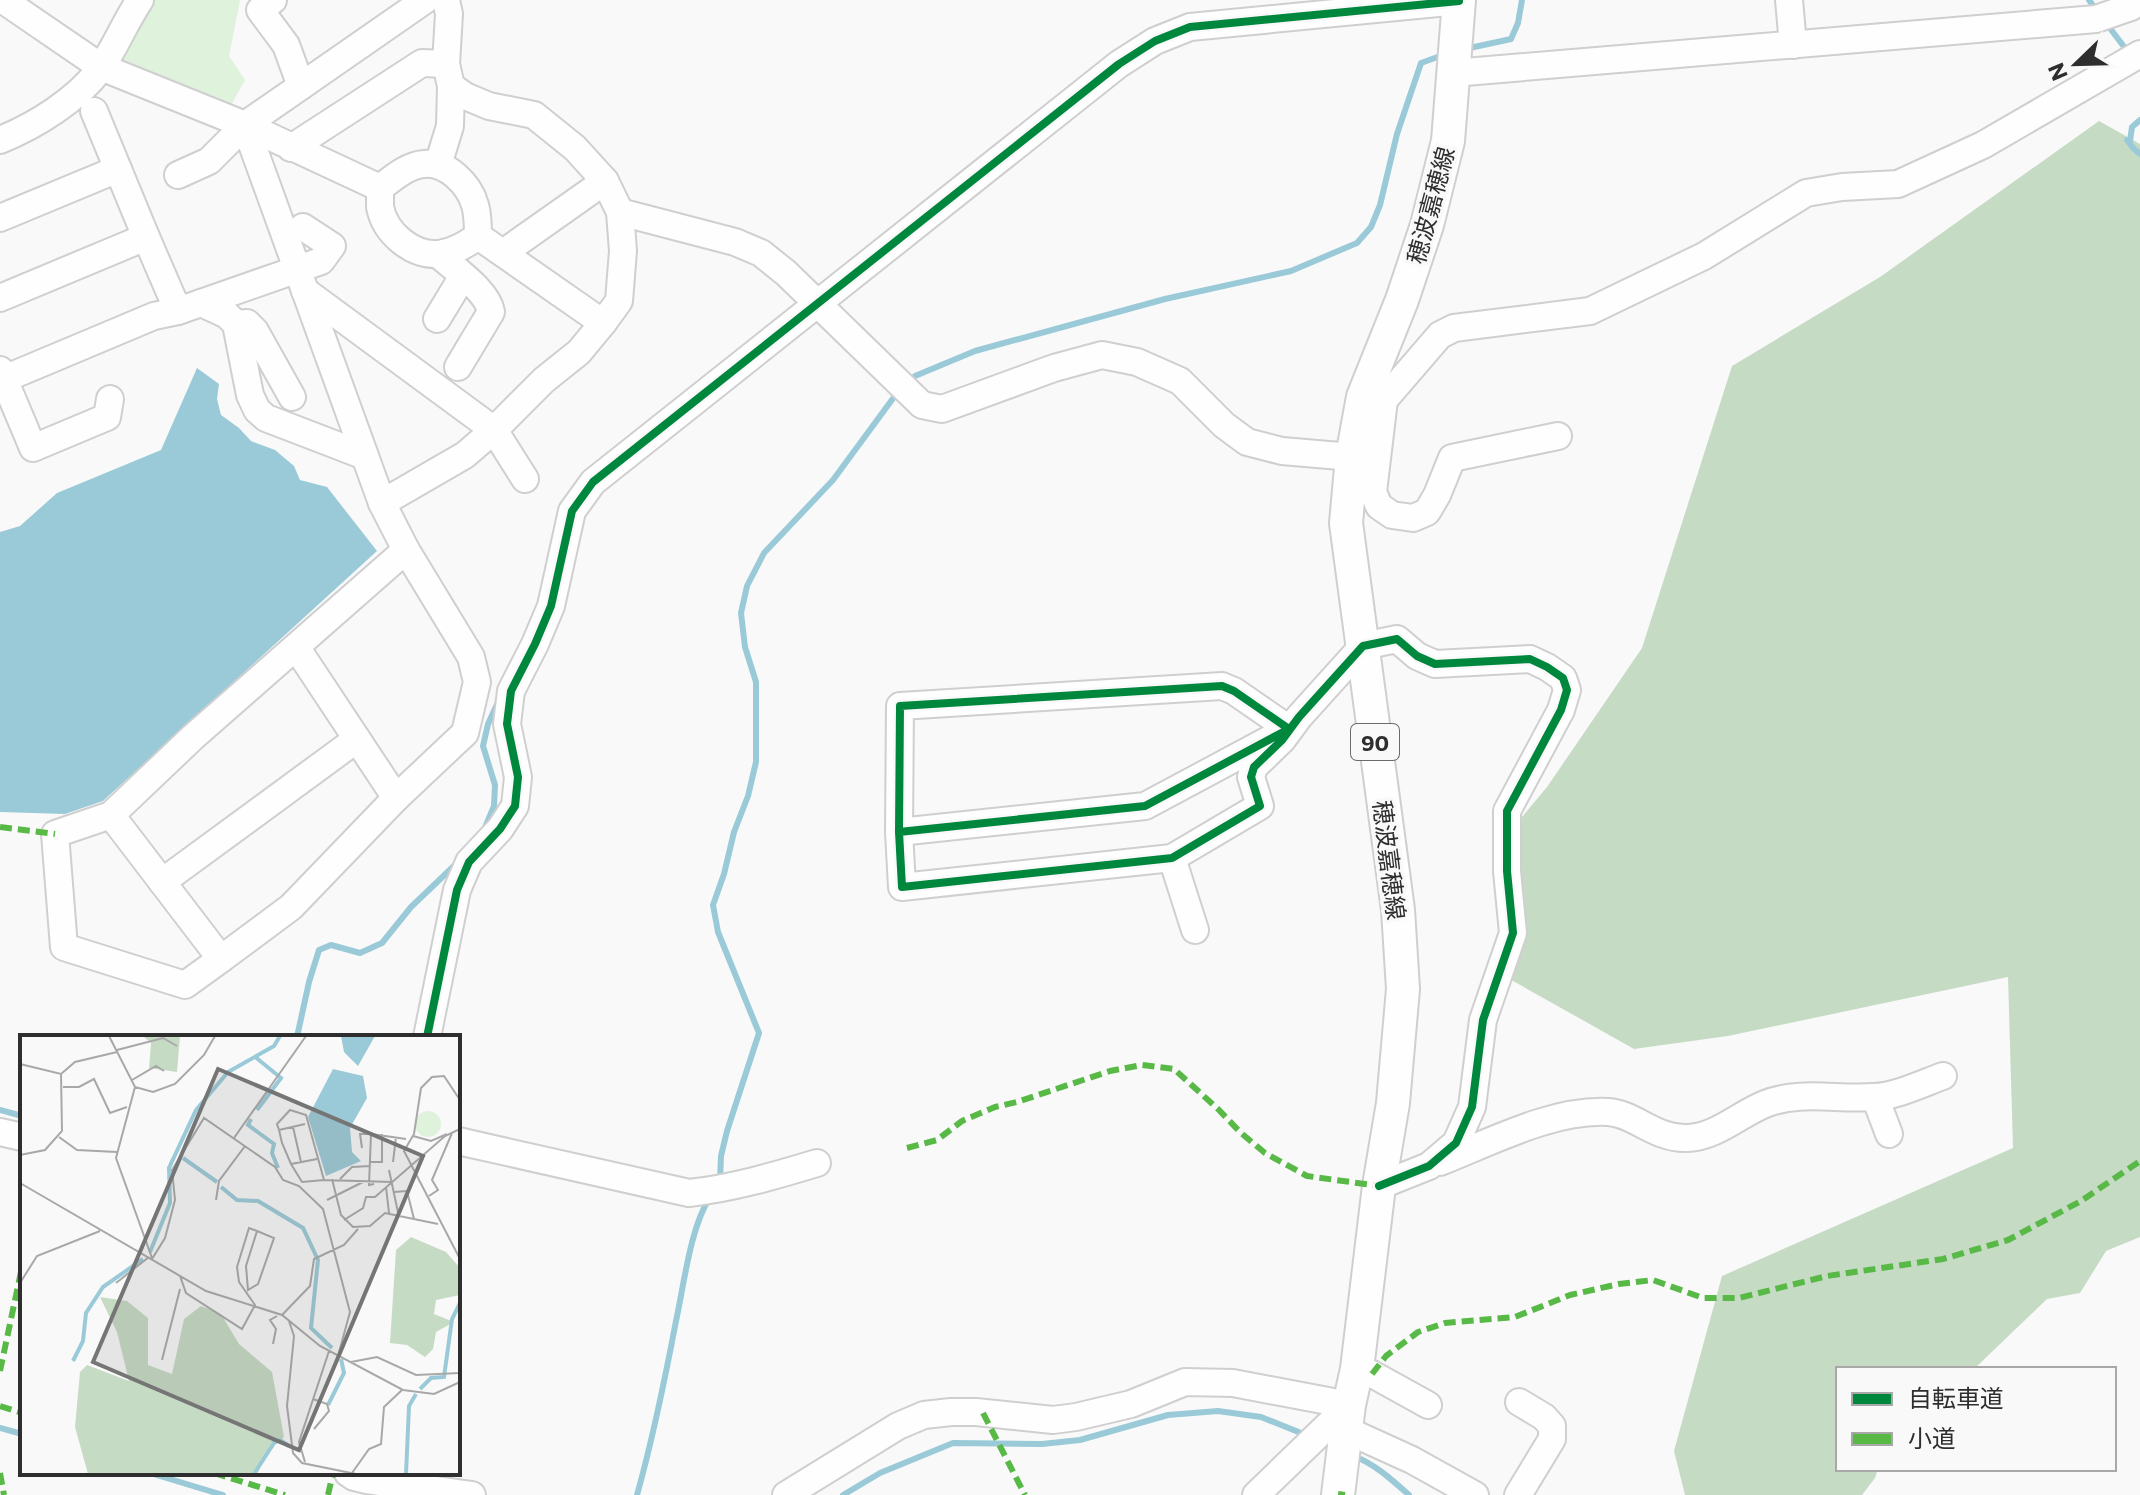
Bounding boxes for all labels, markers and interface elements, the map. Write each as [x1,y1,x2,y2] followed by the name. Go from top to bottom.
[2036,24,2116,104] north arrow
[2041,59,2073,85] text: N
[1400,143,1460,267] street label: 穂波嘉穂線
[1351,724,1399,760] road number: 90
[1368,799,1412,921] street label: 穂波嘉穂線
[20,1035,460,1475] inset map
[1836,1367,2116,1471] legend
[1908,1383,2004,1412] text: 自転車道
[1908,1423,1956,1452] text: 小道

